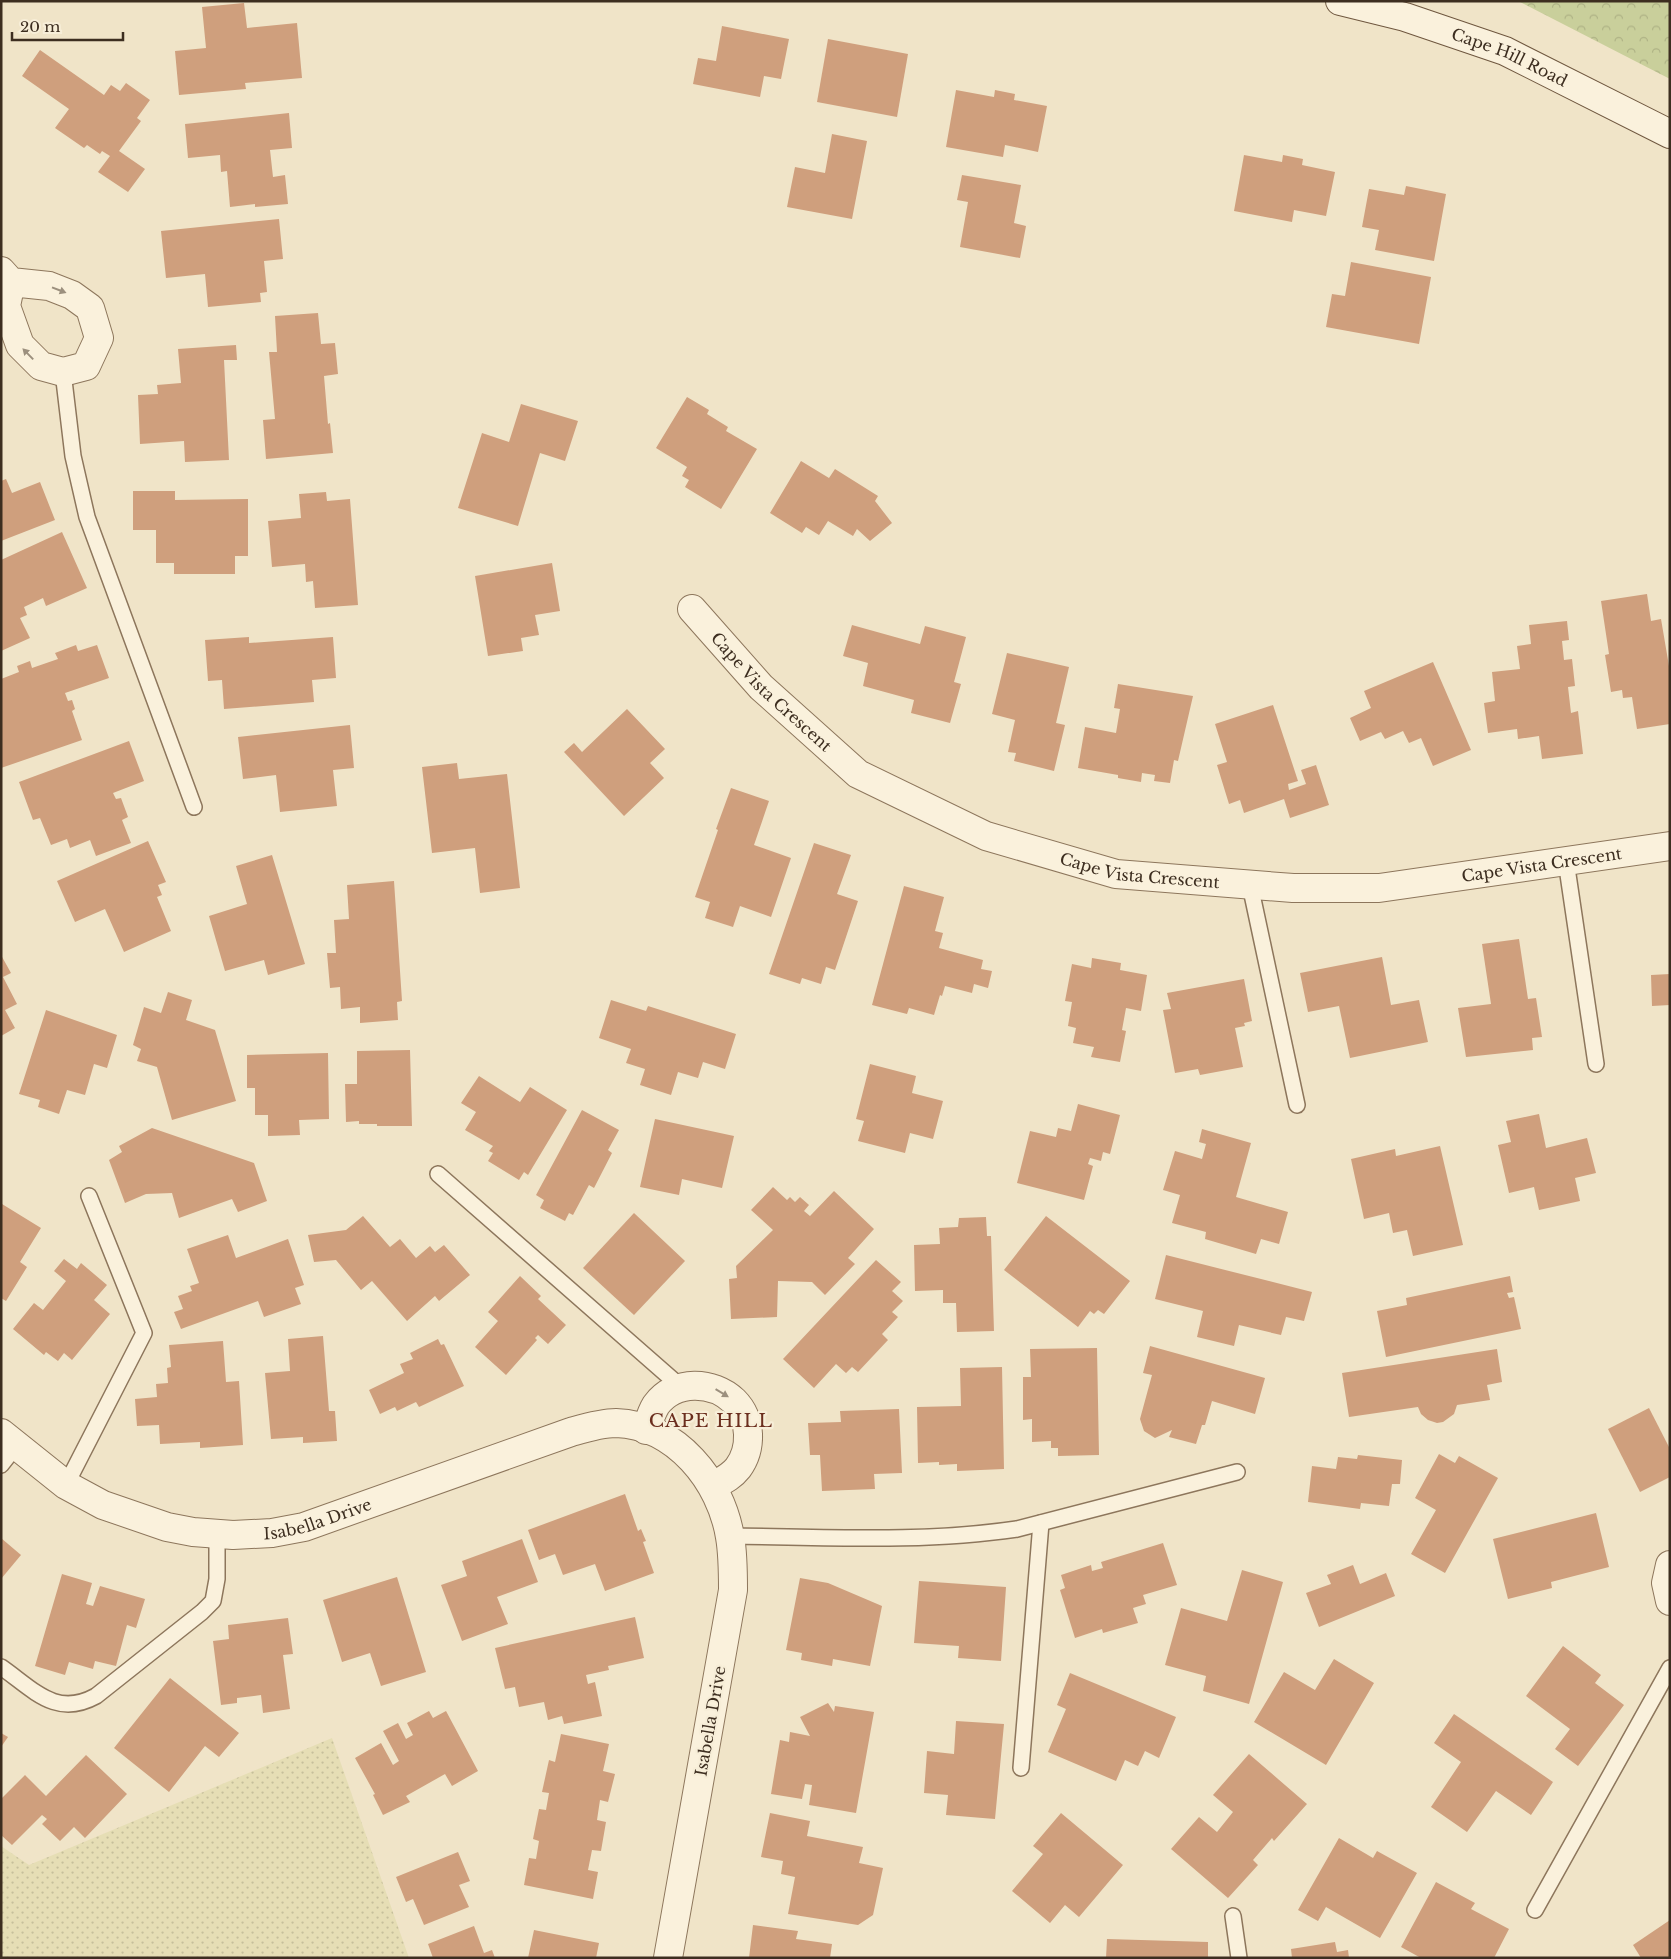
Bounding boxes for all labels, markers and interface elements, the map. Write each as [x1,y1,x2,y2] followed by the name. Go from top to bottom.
[12,10,124,42] scale bar
[20,17,60,36] text: 20 m
[1449,24,1571,91] street label: Cape Hill Road
[52,286,67,294] one-way arrow
[23,348,35,360] one-way arrow
[707,628,836,756] street label: Cape Vista Crescent
[1460,843,1623,886] street label: Cape Vista Crescent
[1058,848,1220,892] street label: Cape Vista Crescent
[715,1389,730,1397] one-way arrow
[649,1409,773,1432] district label: CAPE HILL
[263,1494,374,1543] street label: Isabella Drive
[690,1664,730,1778] street label: Isabella Drive

